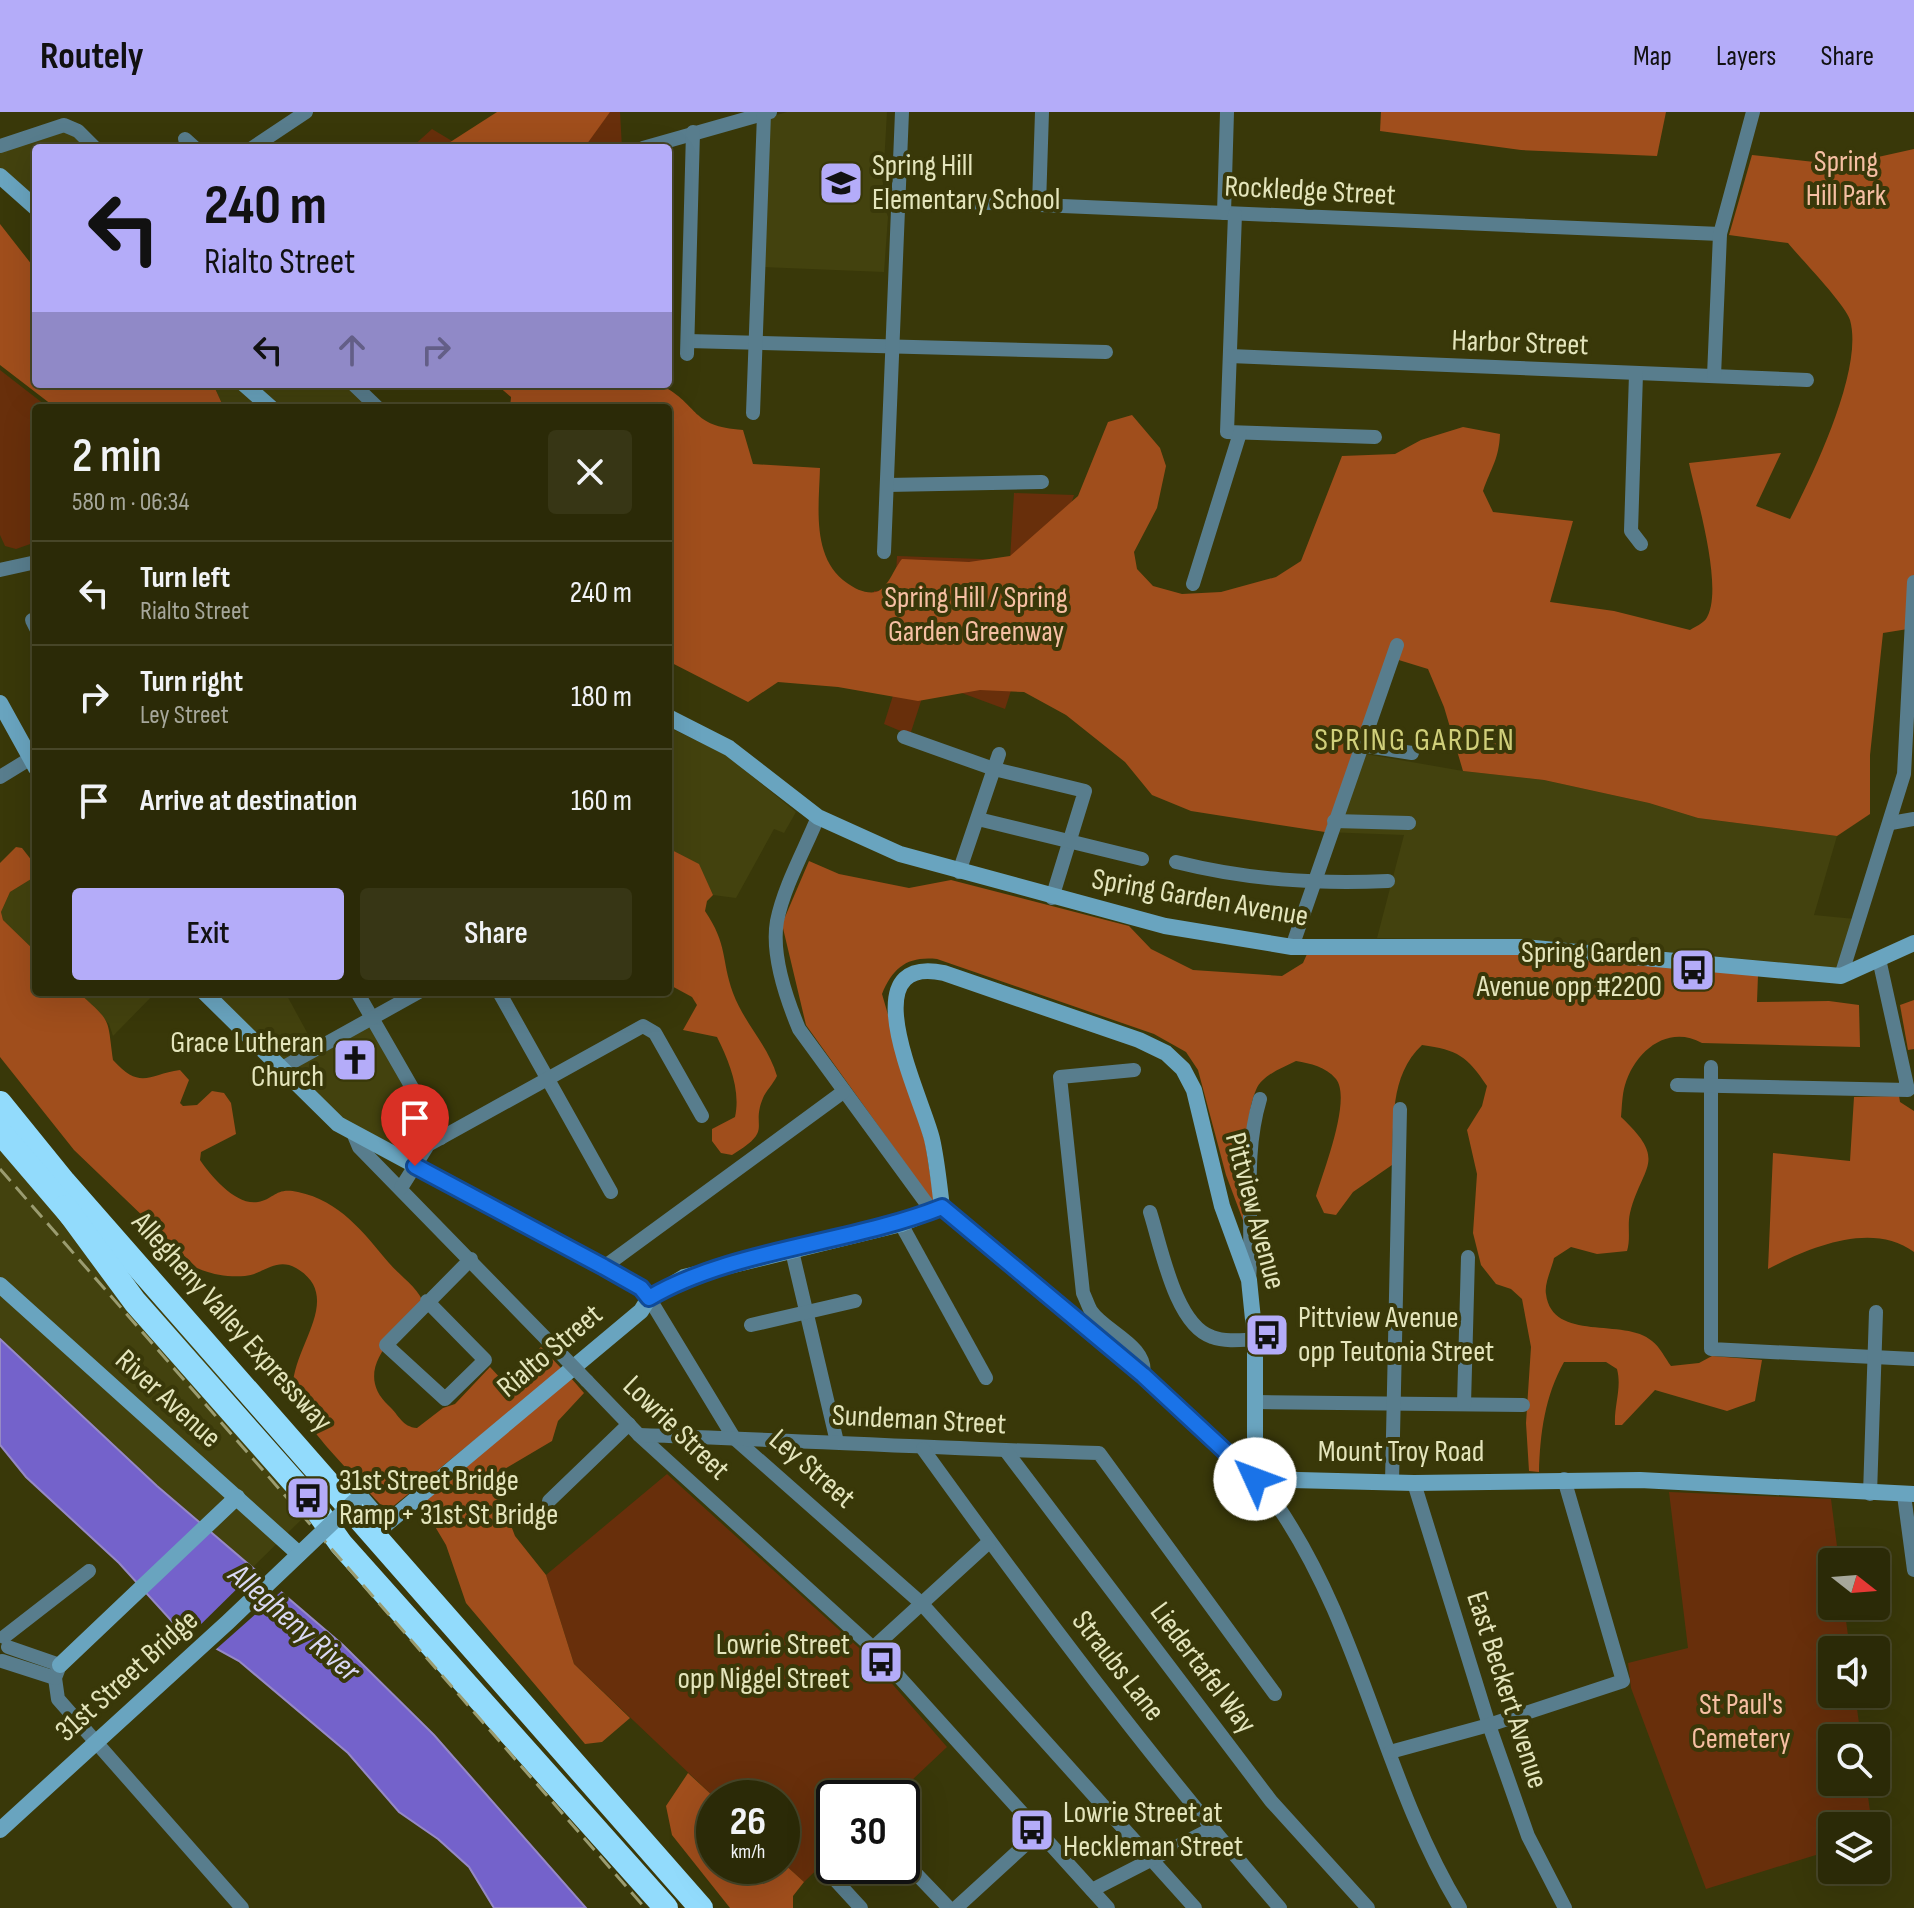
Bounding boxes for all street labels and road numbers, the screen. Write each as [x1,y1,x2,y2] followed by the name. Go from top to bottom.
[1223,169,1397,213] street label: Rockledge Street
[1451,323,1589,363] street label: Harbor Street
[1089,861,1311,935] street label: Spring Garden Avenue
[1217,1129,1293,1293] street label: Pittview Avenue
[123,1204,340,1439] street label: Allegheny Valley Expressway
[490,1297,610,1405] street label: Rialto Street
[108,1342,228,1456] street label: River Avenue
[615,1368,737,1488] street label: Lowrie Street
[831,1397,1007,1443] street label: Sundeman Street
[762,1422,862,1516] street label: Ley Street
[1318,1434,1484,1470] street label: Mount Troy Road
[1458,1587,1556,1793] street label: East Beckert Avenue
[1142,1595,1264,1741] street label: Liedertafel Way
[48,1602,206,1750] street label: 31st Street Bridge
[1064,1604,1172,1728] street label: Straubs Lane

